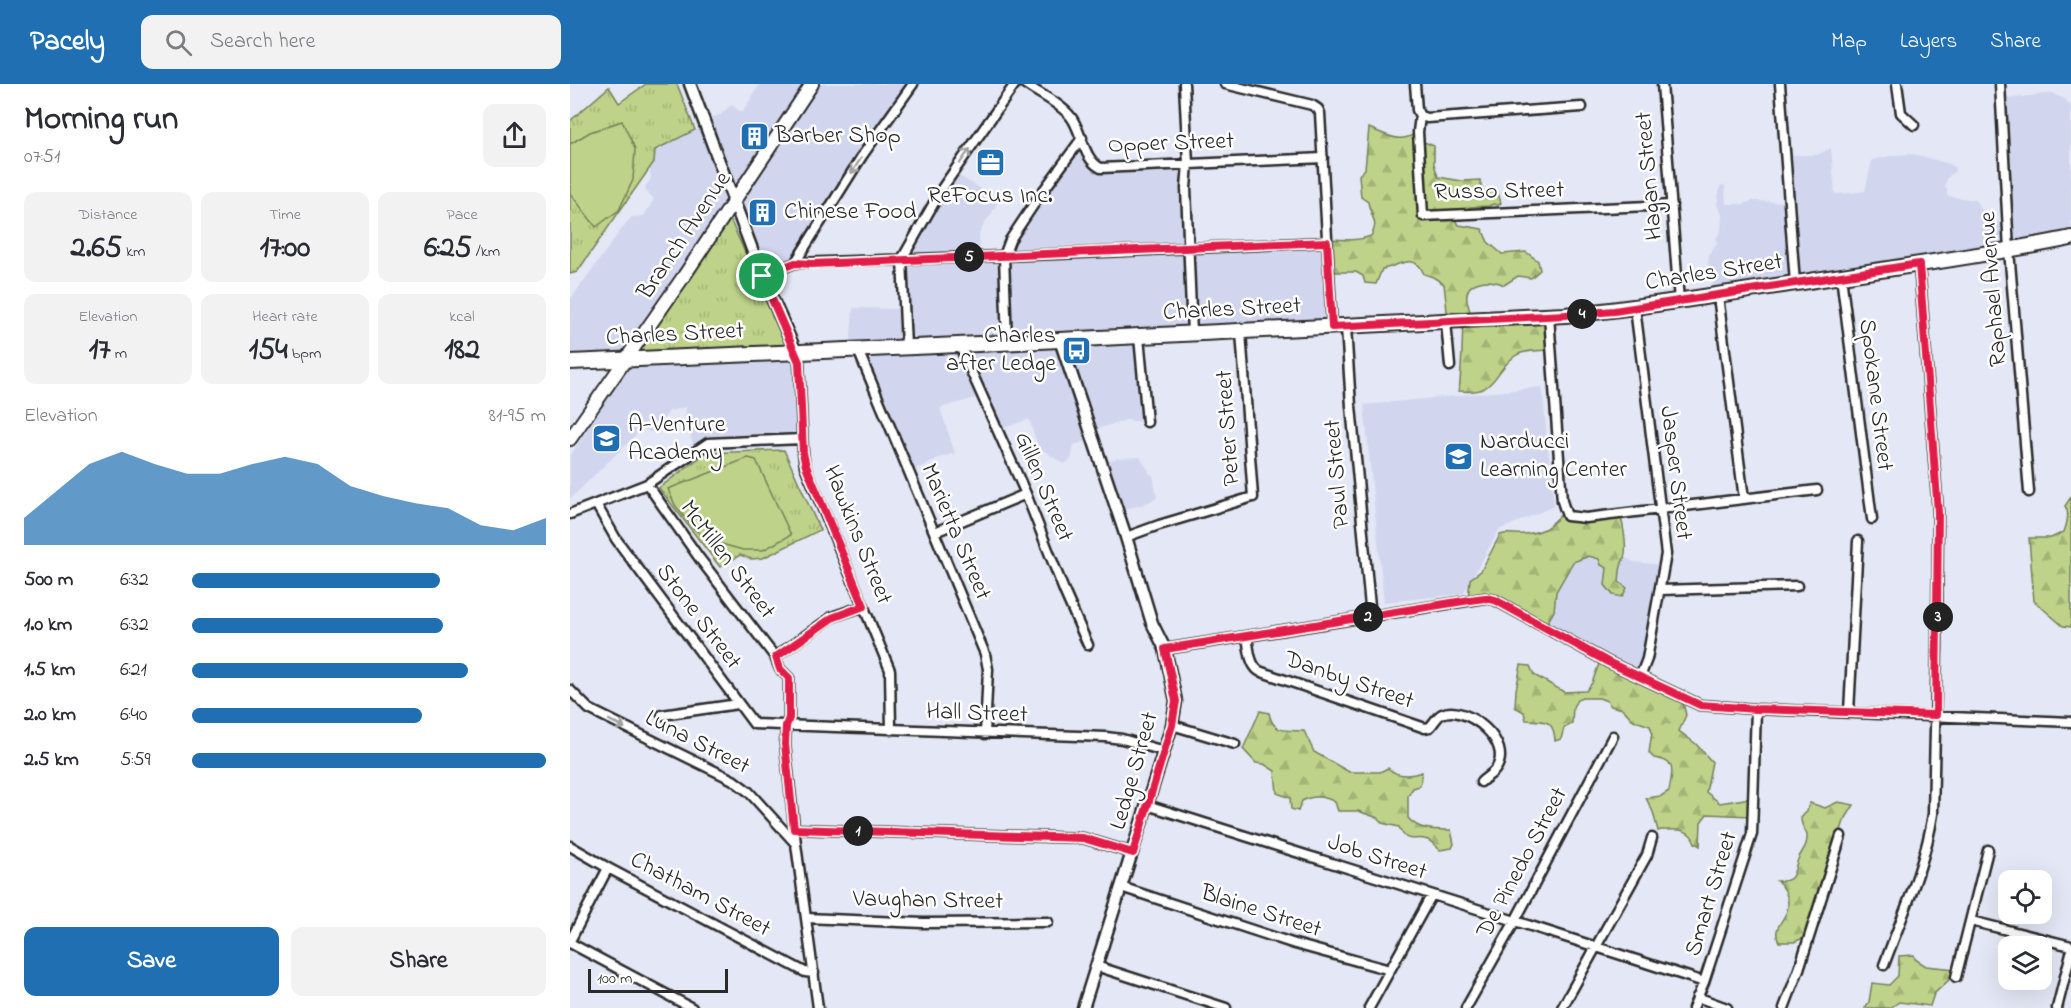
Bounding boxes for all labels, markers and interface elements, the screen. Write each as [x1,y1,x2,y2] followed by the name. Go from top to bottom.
[141,15,561,69] search box
[30,22,105,63] text: Pacely
[162,26,195,59] icon: search
[210,26,315,58] text: Search here
[1831,27,1867,57] text: Map
[1900,27,1957,57] text: Layers
[1990,27,2041,57] text: Share
[24,96,178,144] text: Morning run
[483,104,546,167] button: share
[1627,110,1673,242] street label: Hagan Street
[774,119,901,154] place label: Barber Shop
[738,120,770,152] building icon: Barber Shop
[1107,124,1235,164] street label: Opper Street
[24,143,60,172] text: 07:51
[974,147,1006,179] office icon: ReFocus Inc.
[959,148,971,164] one-way arrow
[849,158,862,175] one-way arrow
[628,165,741,308] street label: Branch Avenue
[1434,173,1564,211] street label: Russo Street
[927,179,1053,214] place label: ReFocus Inc.
[784,195,917,230] place label: Chinese Food
[747,196,779,228] building icon: Chinese Food
[79,203,137,227] text: Distance
[269,203,301,227] text: Time
[446,203,478,227] text: Pace
[1971,210,2017,368] street label: Raphael Avenue
[71,227,122,271] text: 2.65
[260,227,310,271] text: 17:00
[424,227,472,271] text: 6:25
[122,240,145,264] text: km
[472,240,500,264] text: /km
[954,242,984,272] pin: 5
[964,245,974,269] text: 5
[1643,245,1785,301] street label: Charles Street
[736,250,787,301] pin
[745,259,778,292] icon: arrive
[1162,289,1302,331] street label: Charles Street
[1567,299,1597,329] pin: 4
[1579,302,1585,326] text: 4
[79,305,137,329] text: Elevation
[252,305,318,329] text: Heart rate
[449,305,475,329] text: kcal
[605,314,745,356] street label: Charles Street
[1848,317,1902,473] street label: Spokane Street
[946,319,1056,382] place label: Charles after Ledge
[89,329,111,373] text: 17
[249,329,288,373] text: 154
[444,329,480,373] text: 182
[1061,334,1093,366] bus stop icon: Charles after Ledge
[111,342,127,366] text: m
[288,342,321,366] text: bpm
[1207,369,1251,487] street label: Peter Street
[24,402,98,431] text: Elevation
[488,402,546,431] text: 81–95 m
[1649,404,1701,542] street label: Jasper Street
[628,408,726,472] place label: A-Venture Academy
[1316,418,1360,530] street label: Paul Street
[591,423,623,455] school or university icon: A-Venture Academy
[1480,425,1627,488] place label: Narducci Learning Center
[1004,427,1082,547] street label: Gillen Street
[1443,440,1475,472] school or university icon: Narducci Learning Center
[910,458,1000,606] street label: Marietta Street
[813,460,901,610] street label: Hawkins Street
[671,493,783,627] street label: McMillen Street
[646,557,750,677] street label: Stone Street
[24,566,73,595] text: 500 m
[120,566,149,595] text: 6:32
[1353,602,1383,632] pin: 2
[1923,602,1953,632] pin: 3
[1364,605,1372,629] text: 2
[1935,605,1941,629] text: 3
[24,611,72,640] text: 1.0 km
[120,611,149,640] text: 6:32
[1278,642,1418,720] street label: Danby Street
[24,656,75,685] text: 1.5 km
[120,656,147,685] text: 6:21
[926,695,1028,733] street label: Hall Street
[24,701,76,730] text: 2.0 km
[120,701,147,730] text: 6:40
[638,702,756,784] street label: Luna Street
[1101,708,1169,834] street label: Ledge Street
[607,718,625,730] one-way arrow
[24,746,79,775] text: 2.5 km
[120,746,151,775] text: 5:59
[1468,781,1577,945] street label: De Pinedo Street
[843,816,873,846] pin: 1
[855,819,861,843] text: 1
[1323,826,1431,890] street label: Job Street
[1676,827,1748,961] street label: Smart Street
[623,843,777,947] street label: Chatham Street
[1998,870,2052,990] map controls
[1998,870,2052,924] button: locate
[1195,876,1326,948] street label: Blaine Street
[851,882,1004,920] street label: Vaughan Street
[24,927,279,996] button: Save
[291,927,546,996] button: Share
[1998,936,2052,990] button: layers
[588,966,728,994] scale bar
[597,967,632,991] text: 100 m

